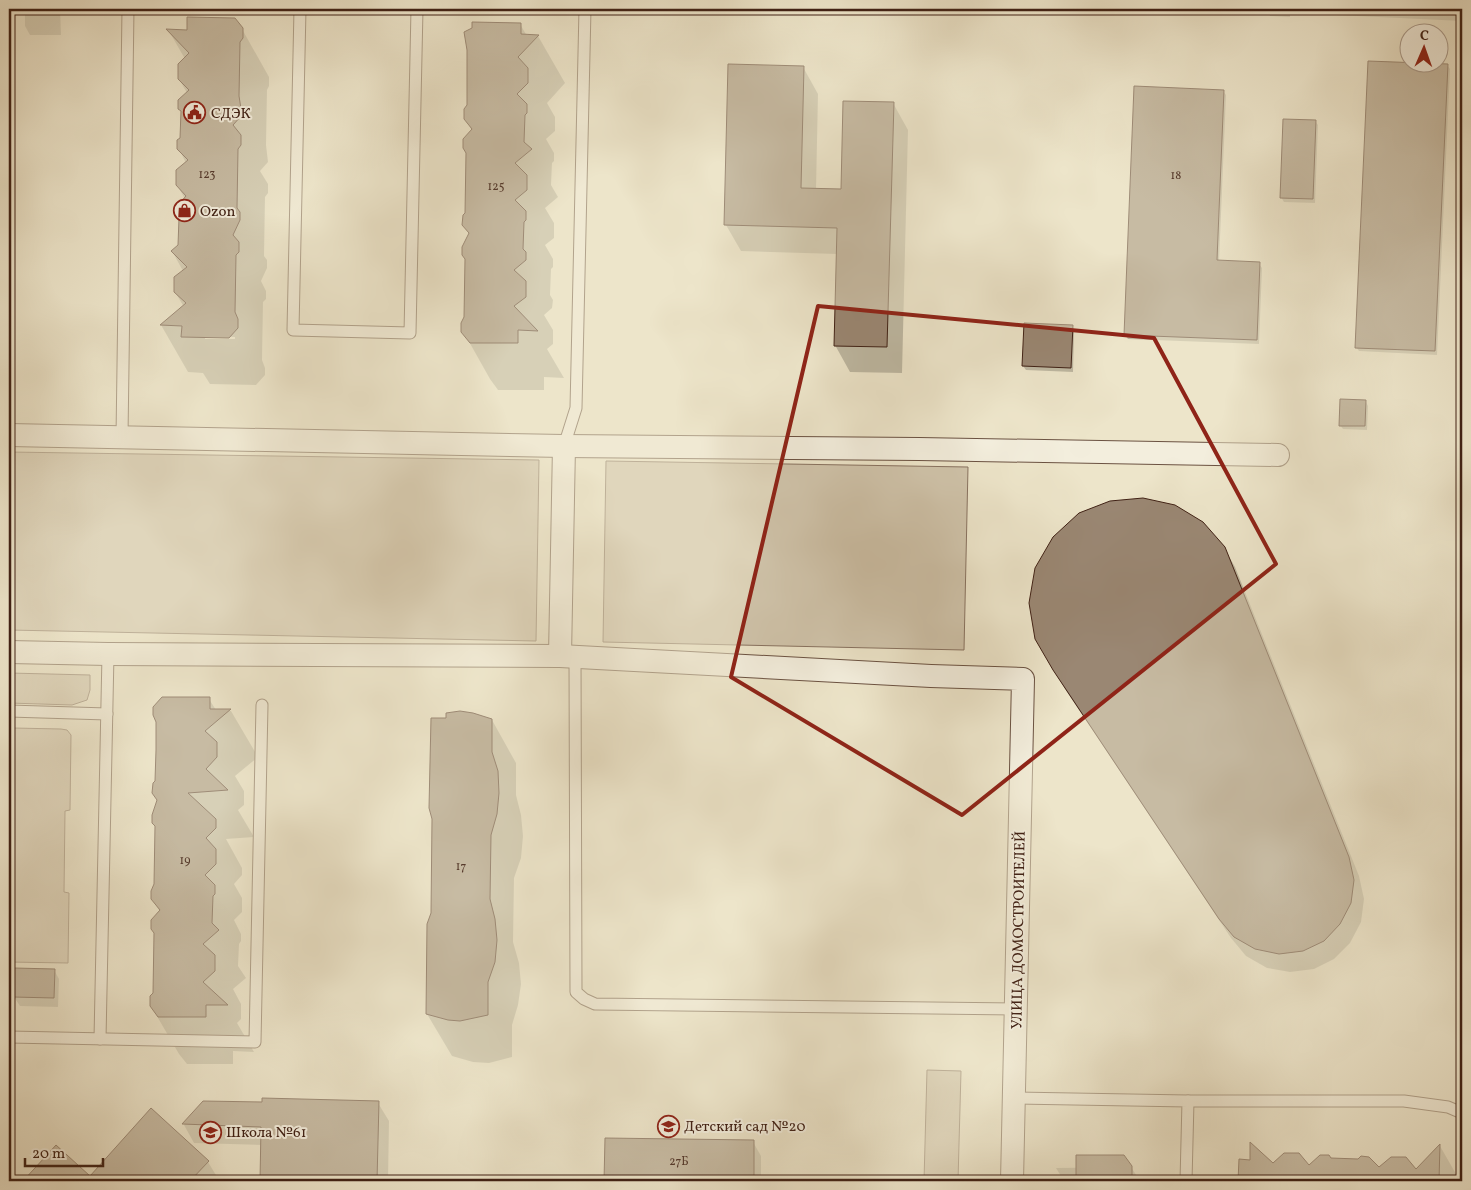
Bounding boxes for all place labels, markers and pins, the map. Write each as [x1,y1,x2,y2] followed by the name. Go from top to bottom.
[183,101,207,125] public building icon: СДЭК
[211,104,251,125] place label: СДЭК
[172,199,196,223] shop icon: Ozon
[200,202,235,223] place label: Ozon
[656,1114,680,1138] school or university icon: Детский сад №20
[684,1117,806,1138] place label: Детский сад №20
[198,1120,222,1144] school or university icon: Школа №61
[226,1123,306,1144] place label: Школа №61

